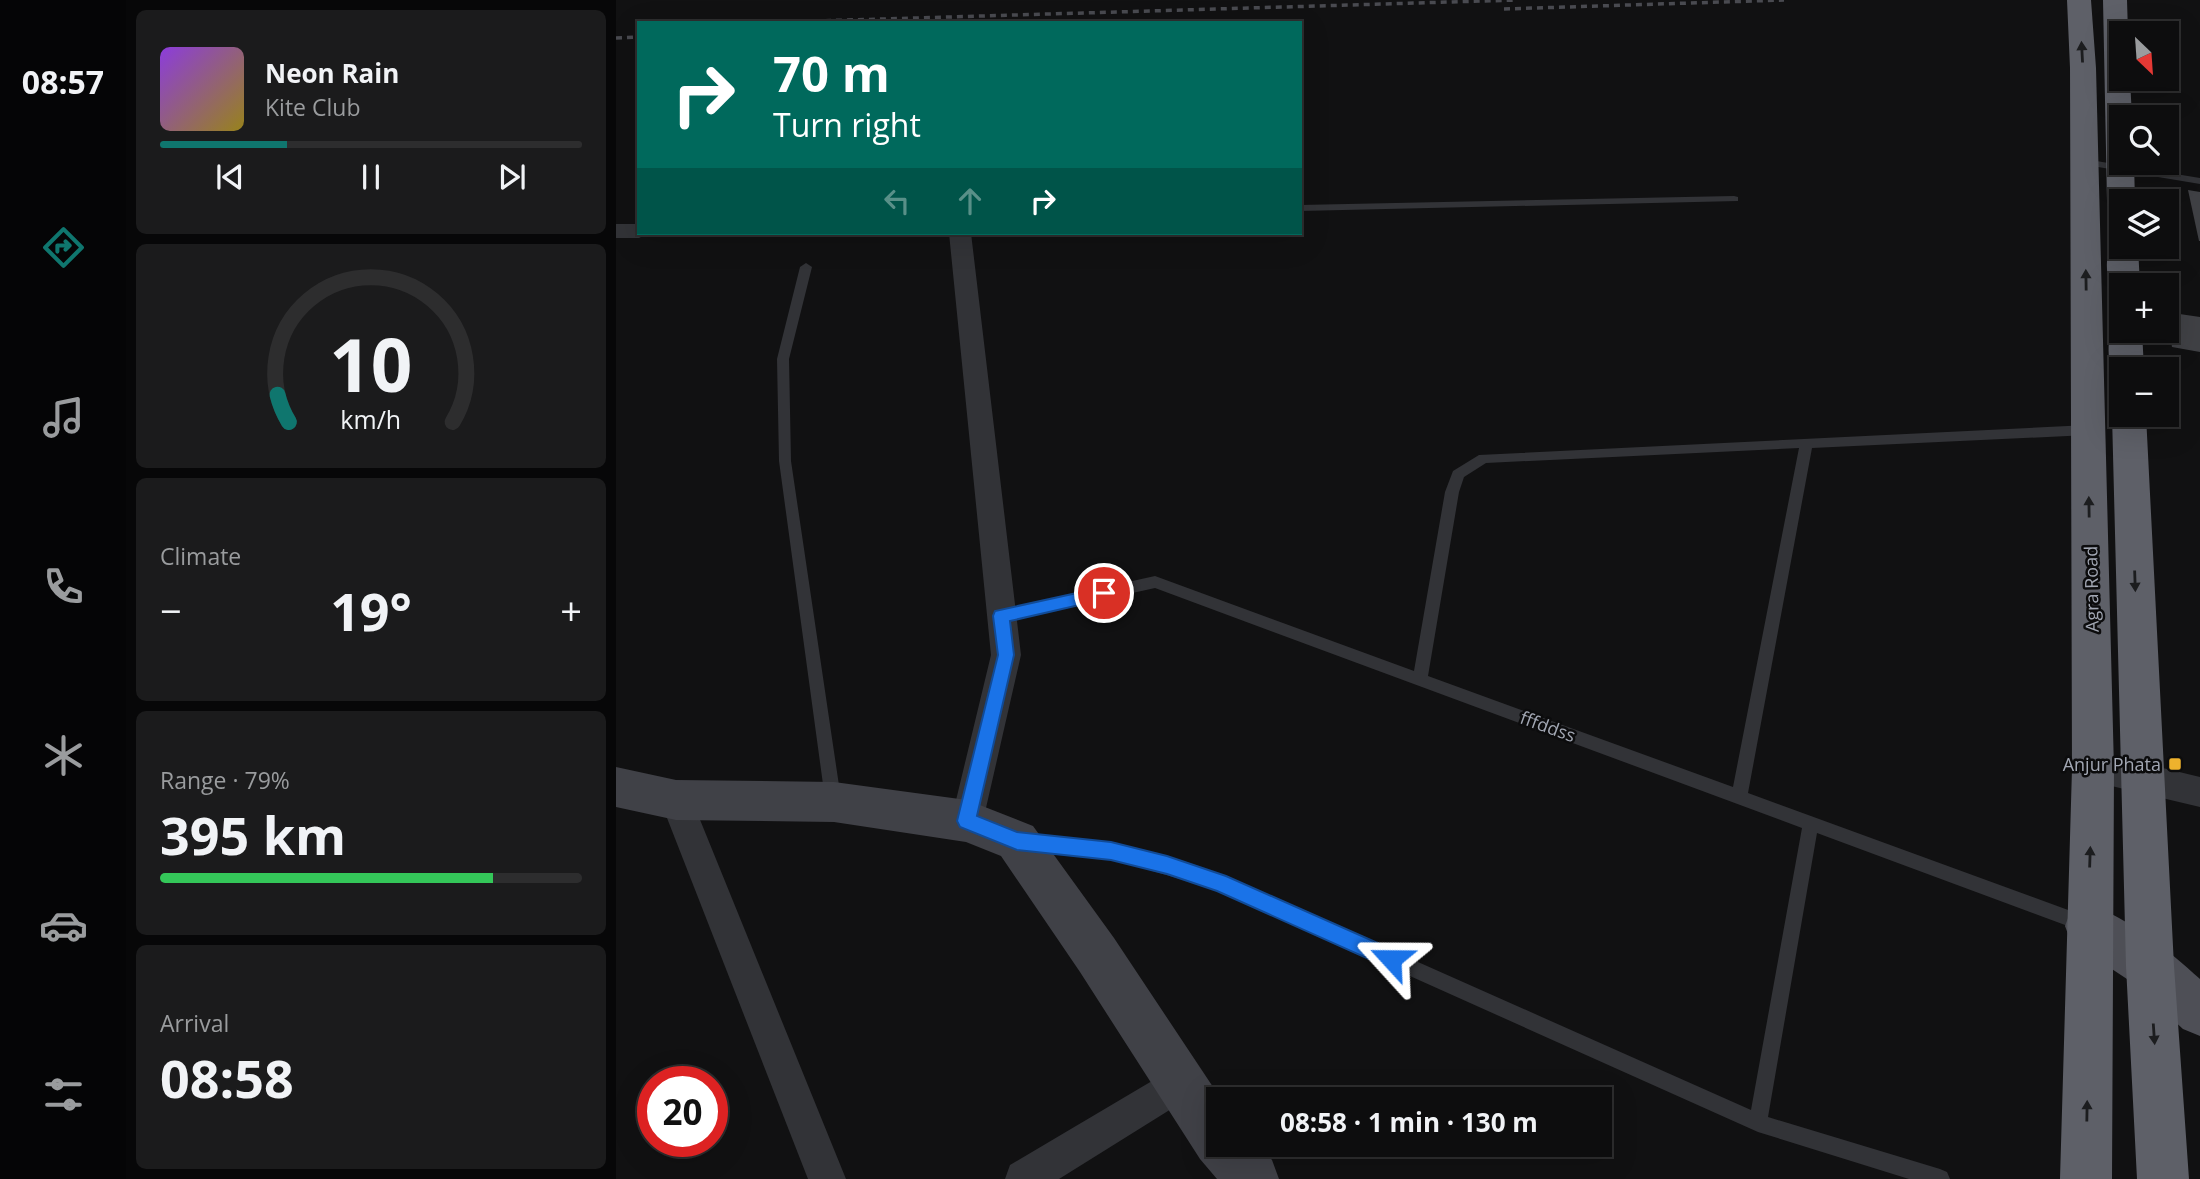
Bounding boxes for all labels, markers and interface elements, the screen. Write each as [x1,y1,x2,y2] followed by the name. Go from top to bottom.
[2109,21,2179,91] north arrow
[2109,21,2179,427] map controls
[773,40,890,106] text: 70 m
[2076,41,2087,63] one-way arrow
[658,49,749,140] icon: right
[265,55,399,91] text: Neon Rain
[22,60,104,103] text: 08:57
[265,91,360,123] text: Kite Club
[773,103,921,146] text: Turn right
[2109,105,2179,175] button: search
[211,158,249,196] icon: previous
[352,158,390,196] icon: pause
[493,158,531,196] icon: next
[878,182,916,220] icon: left
[951,182,989,220] icon: ahead
[1024,182,1062,220] icon: right
[2109,189,2179,259] button: layers
[39,223,88,272] icon: directions
[2080,269,2092,291] one-way arrow
[2109,273,2179,343] button: +
[329,314,413,413] text: 10
[2109,357,2179,427] button: −
[39,393,88,442] icon: music
[341,401,401,435] text: km/h
[2083,496,2095,518] one-way arrow
[160,540,241,572] text: Climate
[2078,546,2104,632] street label: Agra Road
[39,562,88,611] icon: phone
[1074,563,1134,623] pin
[2129,570,2140,592] one-way arrow
[1085,574,1123,612] icon: arrive
[330,575,412,646] text: 19°
[160,584,182,636] text: −
[560,584,582,636] text: +
[1517,705,1579,747] street label: fffddss
[39,731,88,780] icon: climate
[2063,752,2161,776] place label: Anjur Phata
[2167,756,2183,772] marker: Anjur Phata
[160,764,290,796] text: Range · 79%
[160,799,346,870] text: 395 km
[2085,846,2096,868] one-way arrow
[39,901,88,950] icon: car
[1354,922,1428,996] position arrow
[160,1007,229,1039] text: Arrival
[2149,1023,2160,1045] one-way arrow
[160,1042,294,1113] text: 08:58
[637,1066,728,1157] speed limit sign: 20
[39,1070,88,1119] icon: filters
[2081,1100,2093,1122] one-way arrow
[1280,1104,1538,1140] text: 08:58 · 1 min · 130 m

